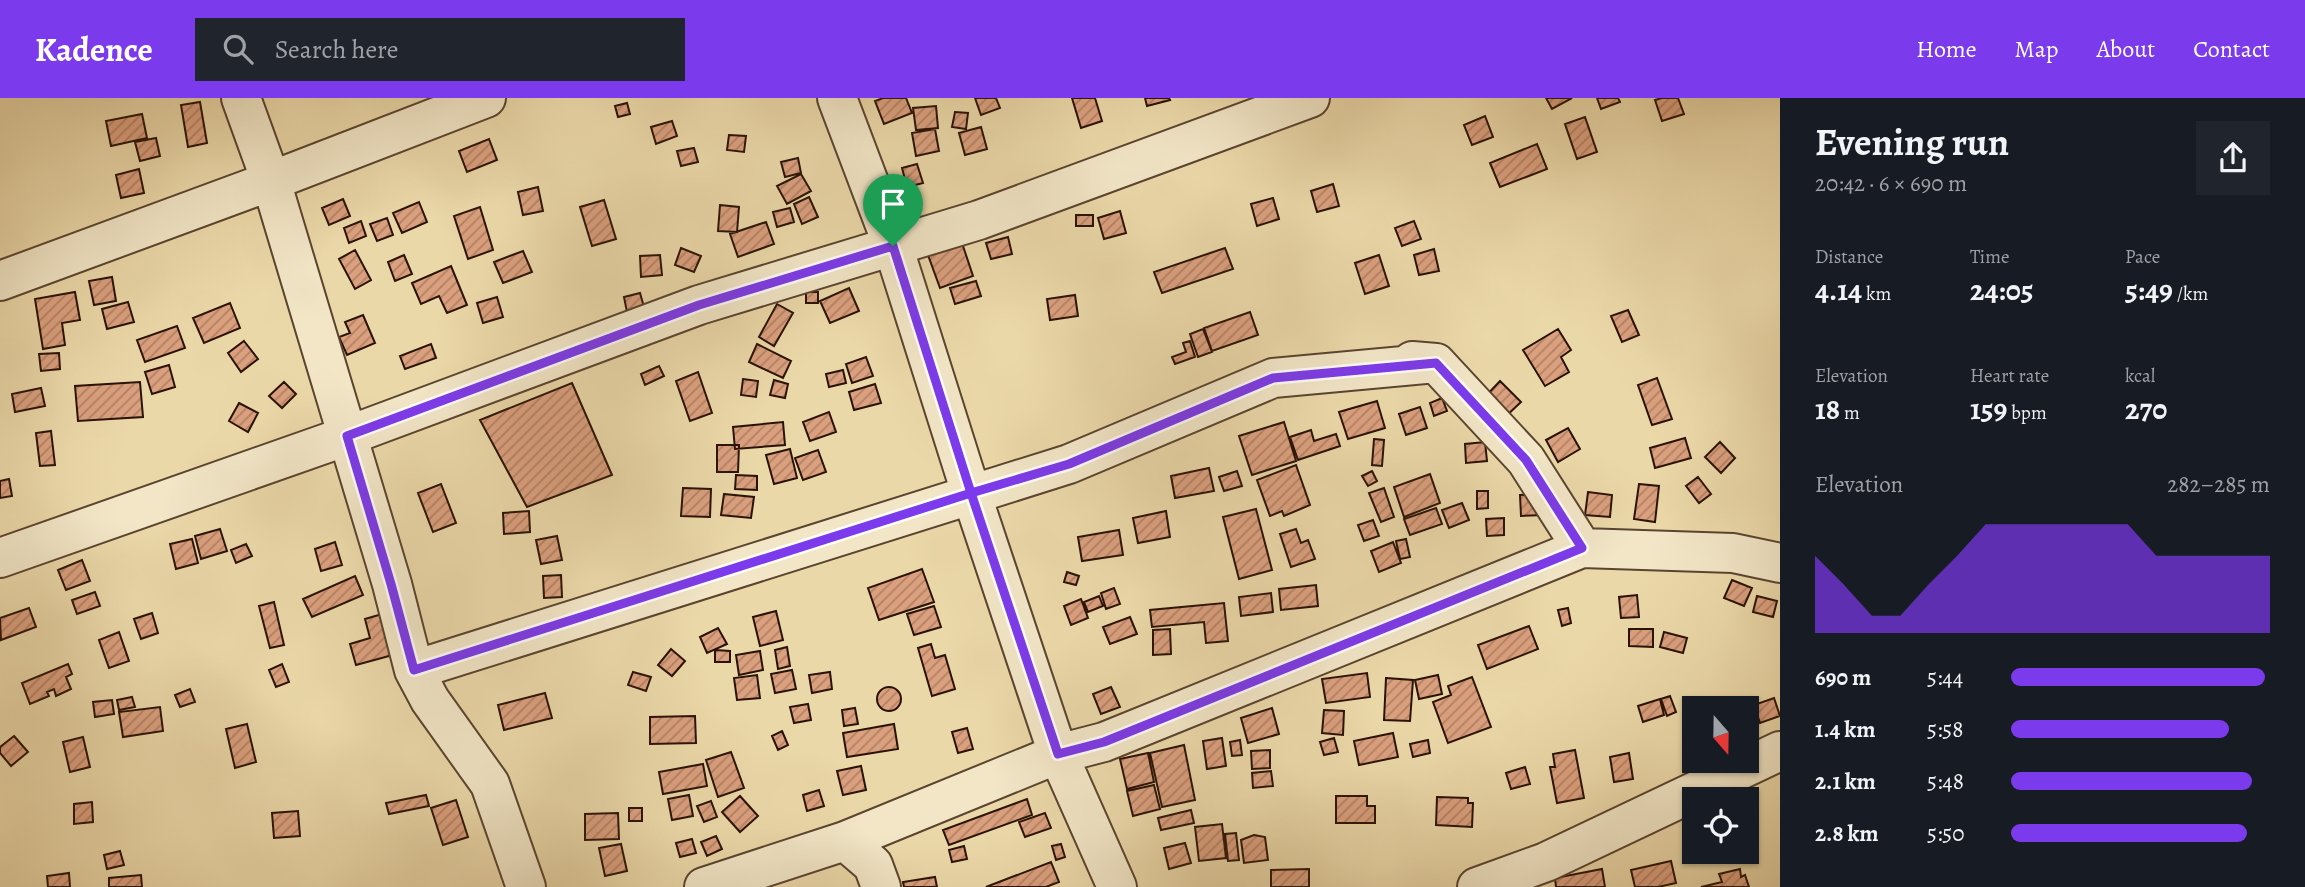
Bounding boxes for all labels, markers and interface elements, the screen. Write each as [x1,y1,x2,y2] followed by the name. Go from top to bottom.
[195,18,685,81] search box
[35,27,153,72] text: Kadence
[219,30,257,68] icon: search
[275,32,398,67] text: Search here
[1916,33,1977,65] text: Home
[2015,33,2059,65] text: Map
[2097,33,2155,65] text: About
[2193,33,2270,65] text: Contact
[1815,116,2009,168] text: Evening run
[2196,121,2270,195] button: share
[1815,168,1967,199] text: 20:42 · 6 × 690 m
[863,174,923,246] pin
[874,185,912,223] icon: arrive
[1815,244,1883,270] text: Distance
[1970,244,2009,270] text: Time
[2125,244,2160,270] text: Pace
[1815,270,1862,310] text: 4.14
[1970,270,2034,310] text: 24:05
[2125,270,2173,310] text: 5:49
[1862,281,1891,307] text: km
[2173,281,2208,307] text: /km
[1815,363,1888,389] text: Elevation
[1970,363,2049,389] text: Heart rate
[2125,363,2155,389] text: kcal
[1815,389,1840,429] text: 18
[1970,389,2007,429] text: 159
[2125,389,2167,429] text: 270
[1840,400,1860,426] text: m
[2007,400,2047,426] text: bpm
[1815,469,1903,500] text: Elevation
[2167,469,2270,500] text: 282–285 m
[1815,662,1871,693] text: 690 m
[1927,662,1963,693] text: 5:44
[1682,696,1759,774] north arrow
[1682,696,1759,864] map controls
[1815,714,1876,745] text: 1.4 km
[1927,714,1963,745] text: 5:58
[1815,766,1876,797] text: 2.1 km
[1927,766,1964,797] text: 5:48
[1682,787,1759,864] button: locate
[1815,818,1879,849] text: 2.8 km
[1927,818,1965,849] text: 5:50

